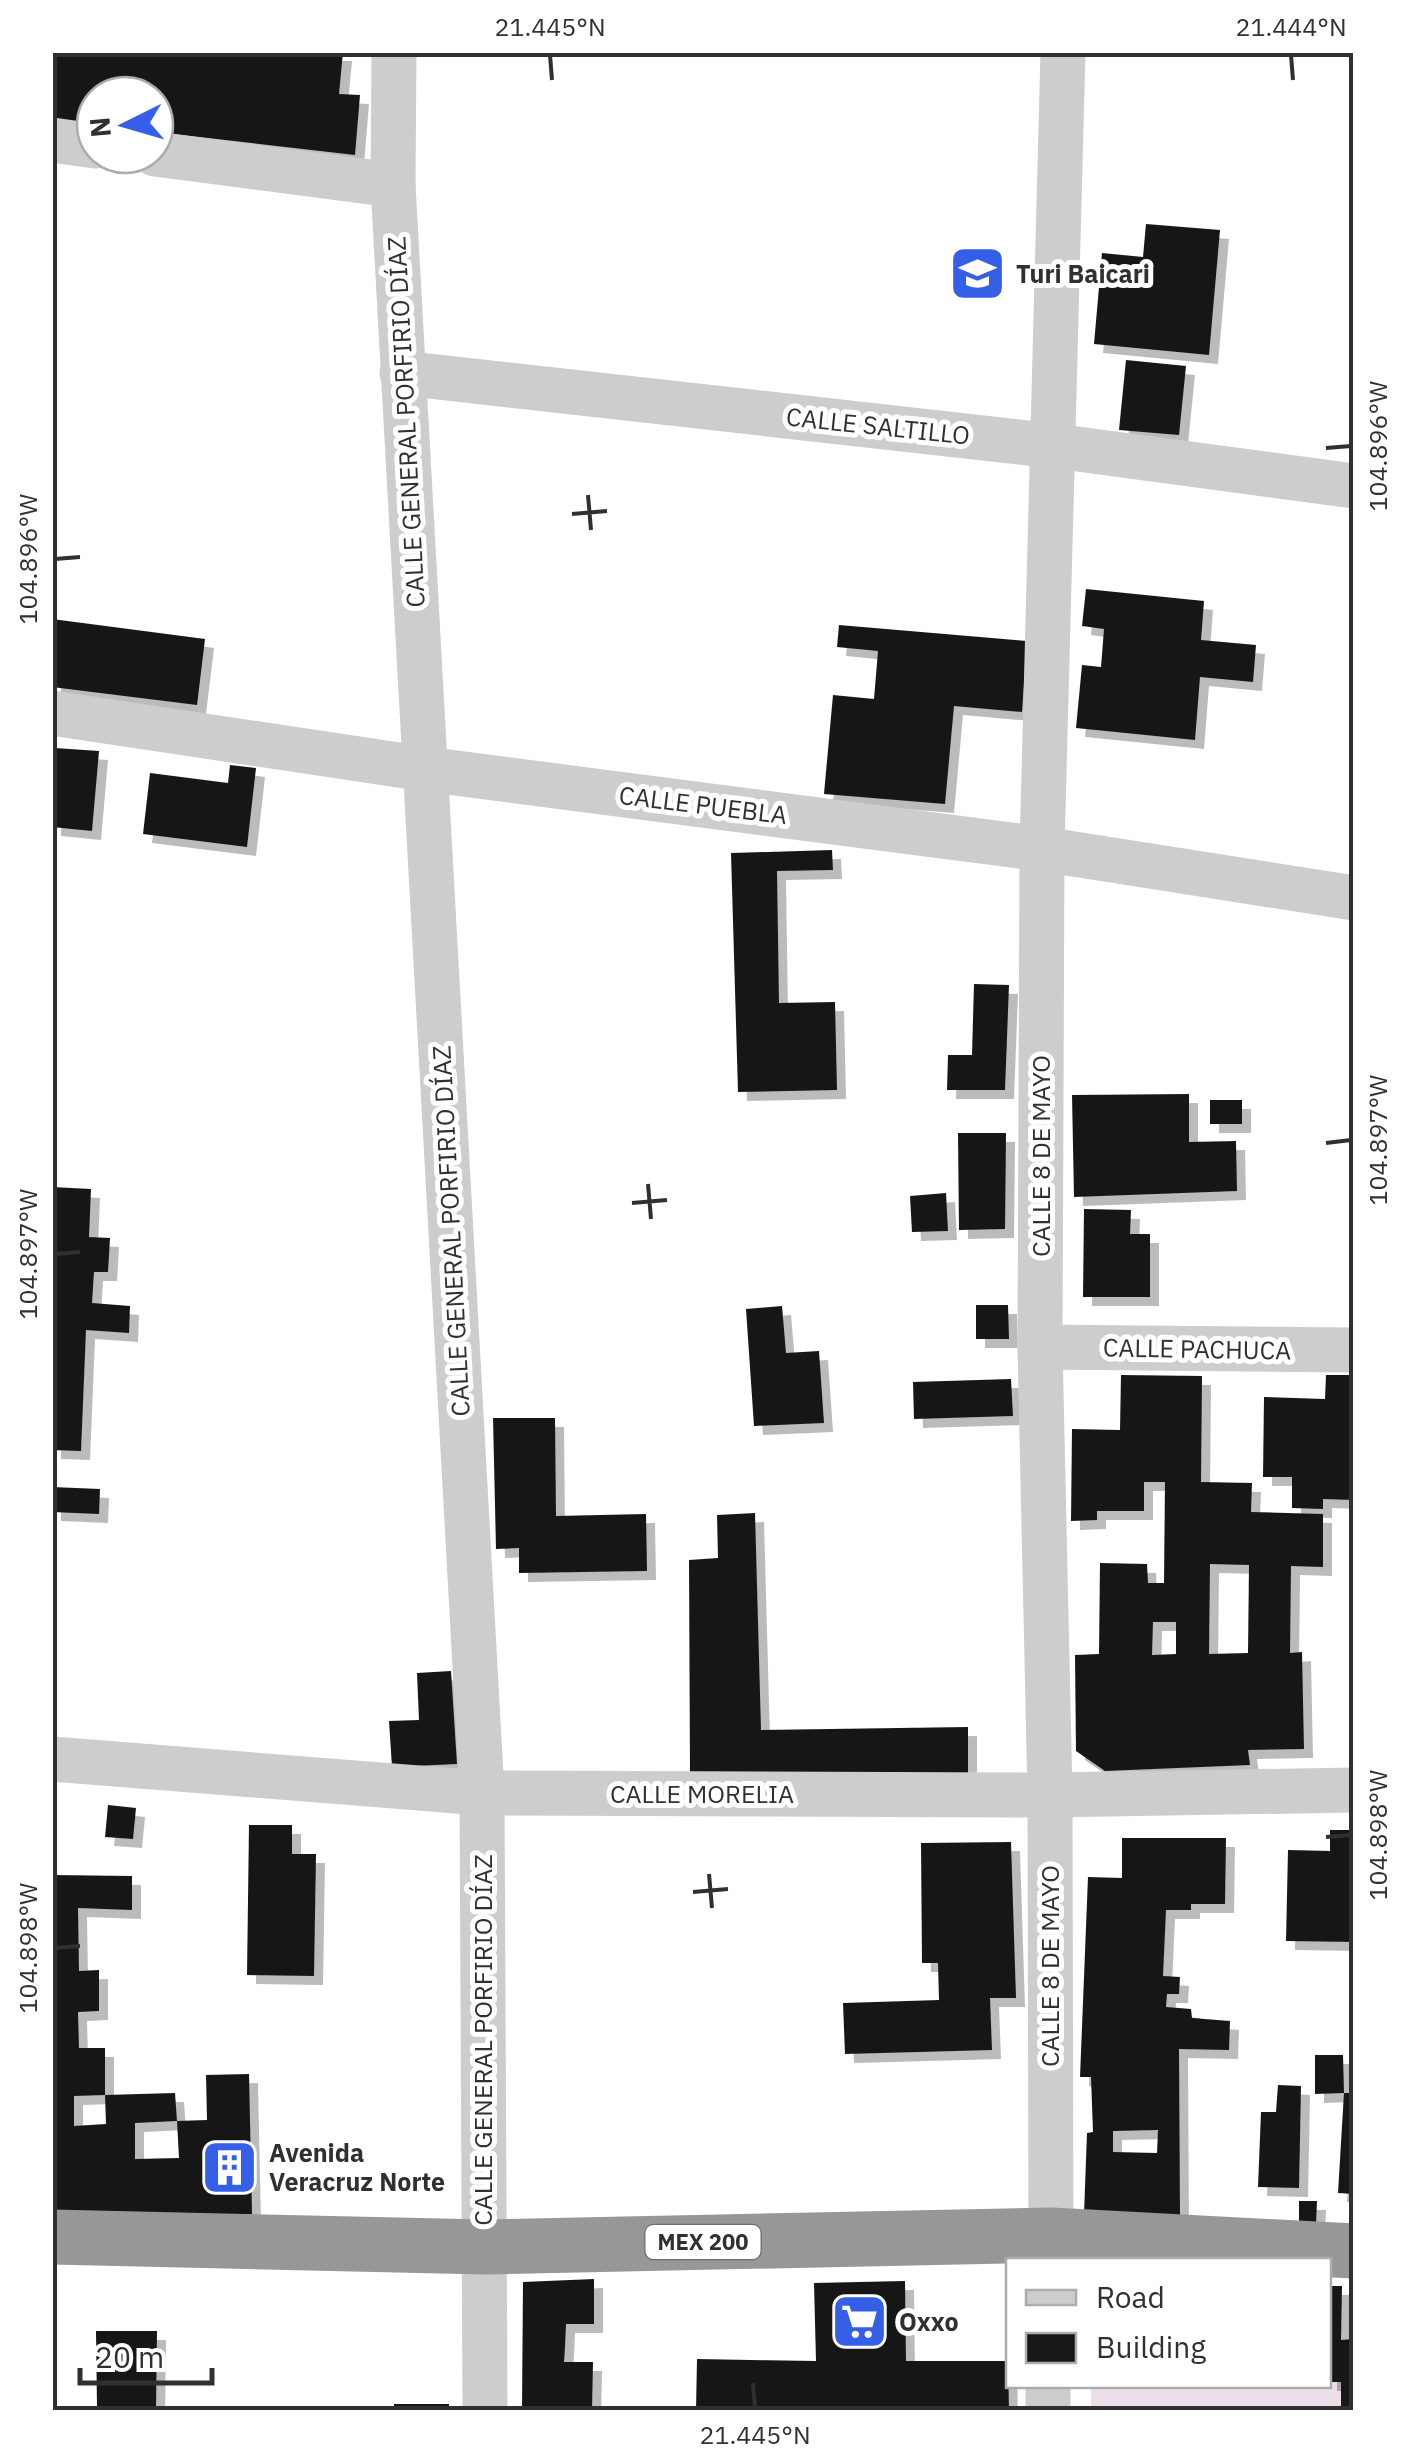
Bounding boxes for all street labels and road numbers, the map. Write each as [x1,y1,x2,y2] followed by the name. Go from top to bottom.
[379,236,432,608] street label: CALLE GENERAL PORFIRIO DÍAZ
[785,399,972,452] street label: CALLE SALTILLO
[617,778,789,831] street label: CALLE PUEBLA
[424,1045,477,1417] street label: CALLE GENERAL PORFIRIO DÍAZ
[1024,1055,1057,1257] street label: CALLE 8 DE MAYO
[1103,1330,1292,1367] street label: CALLE PACHUCA
[610,1777,794,1810] street label: CALLE MORELIA
[466,1854,499,2226] street label: CALLE GENERAL PORFIRIO DÍAZ
[1033,1865,1066,2067] street label: CALLE 8 DE MAYO
[646,2225,760,2259] road number: MEX 200

